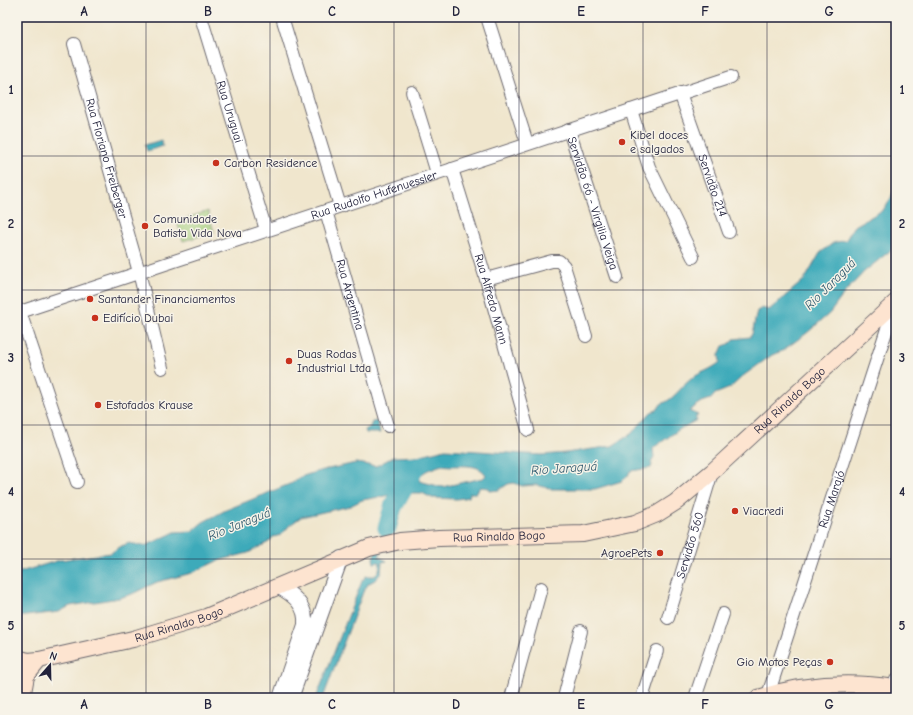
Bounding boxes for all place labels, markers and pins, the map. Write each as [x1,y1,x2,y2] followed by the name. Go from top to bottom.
[630,128,688,156] place label: Kibel doces e salgados
[617,137,627,147] marker: Kibel doces e salgados
[224,156,317,170] place label: Carbon Residence
[211,158,221,168] marker: Carbon Residence
[153,212,242,240] place label: Comunidade Batista Vida Nova
[140,221,150,231] marker: Comunidade Batista Vida Nova
[98,292,235,306] place label: Santander Financiamentos
[85,294,95,304] marker: Santander Financiamentos
[103,311,173,325] place label: Edifício Dubai
[90,313,100,323] marker: Edifício Dubai
[297,347,371,375] place label: Duas Rodas Industrial Ltda
[284,356,294,366] marker: Duas Rodas Industrial Ltda
[106,398,193,412] place label: Estofados Krause
[93,400,103,410] marker: Estofados Krause
[743,504,784,518] place label: Viacredi
[730,506,740,516] marker: Viacredi
[601,546,652,560] place label: AgroePets
[655,548,665,558] marker: AgroePets
[736,655,822,669] place label: Gio Motos Peças
[825,657,835,667] marker: Gio Motos Peças

